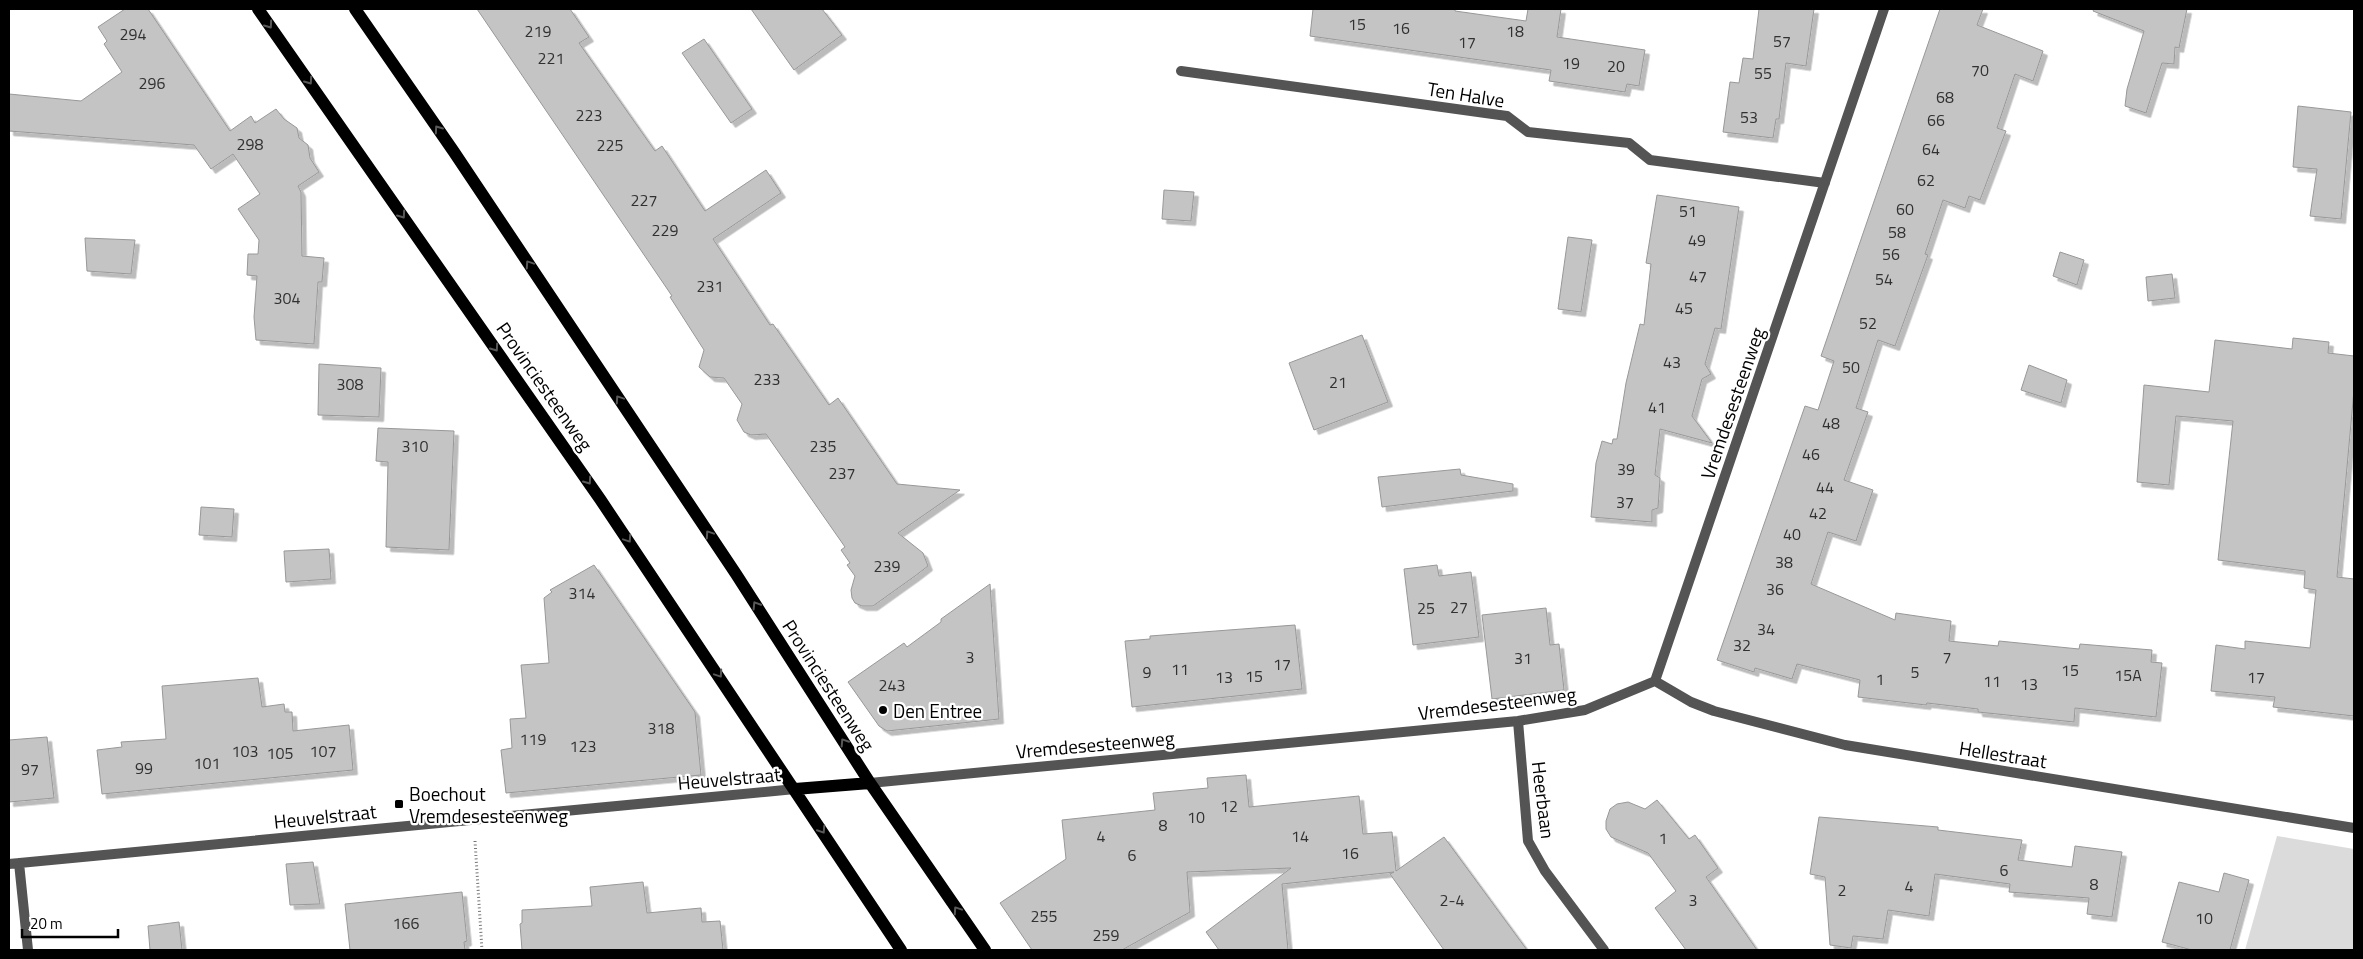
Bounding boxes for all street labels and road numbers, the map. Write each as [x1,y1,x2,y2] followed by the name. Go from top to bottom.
[1425,74,1507,114] street label: Ten Halve
[490,316,600,457] street label: Provinciesteenweg
[1692,323,1772,483] street label: Vremdesesteenweg
[776,614,883,757] street label: Provinciesteenweg
[1416,679,1578,727] street label: Vremdesesteenweg
[1015,723,1176,765] street label: Vremdesesteenweg
[1957,733,2049,775] street label: Hellestraat
[676,759,782,797] street label: Heuvelstraat
[1525,760,1563,840] street label: Heerbaan
[272,796,378,836] street label: Heuvelstraat

